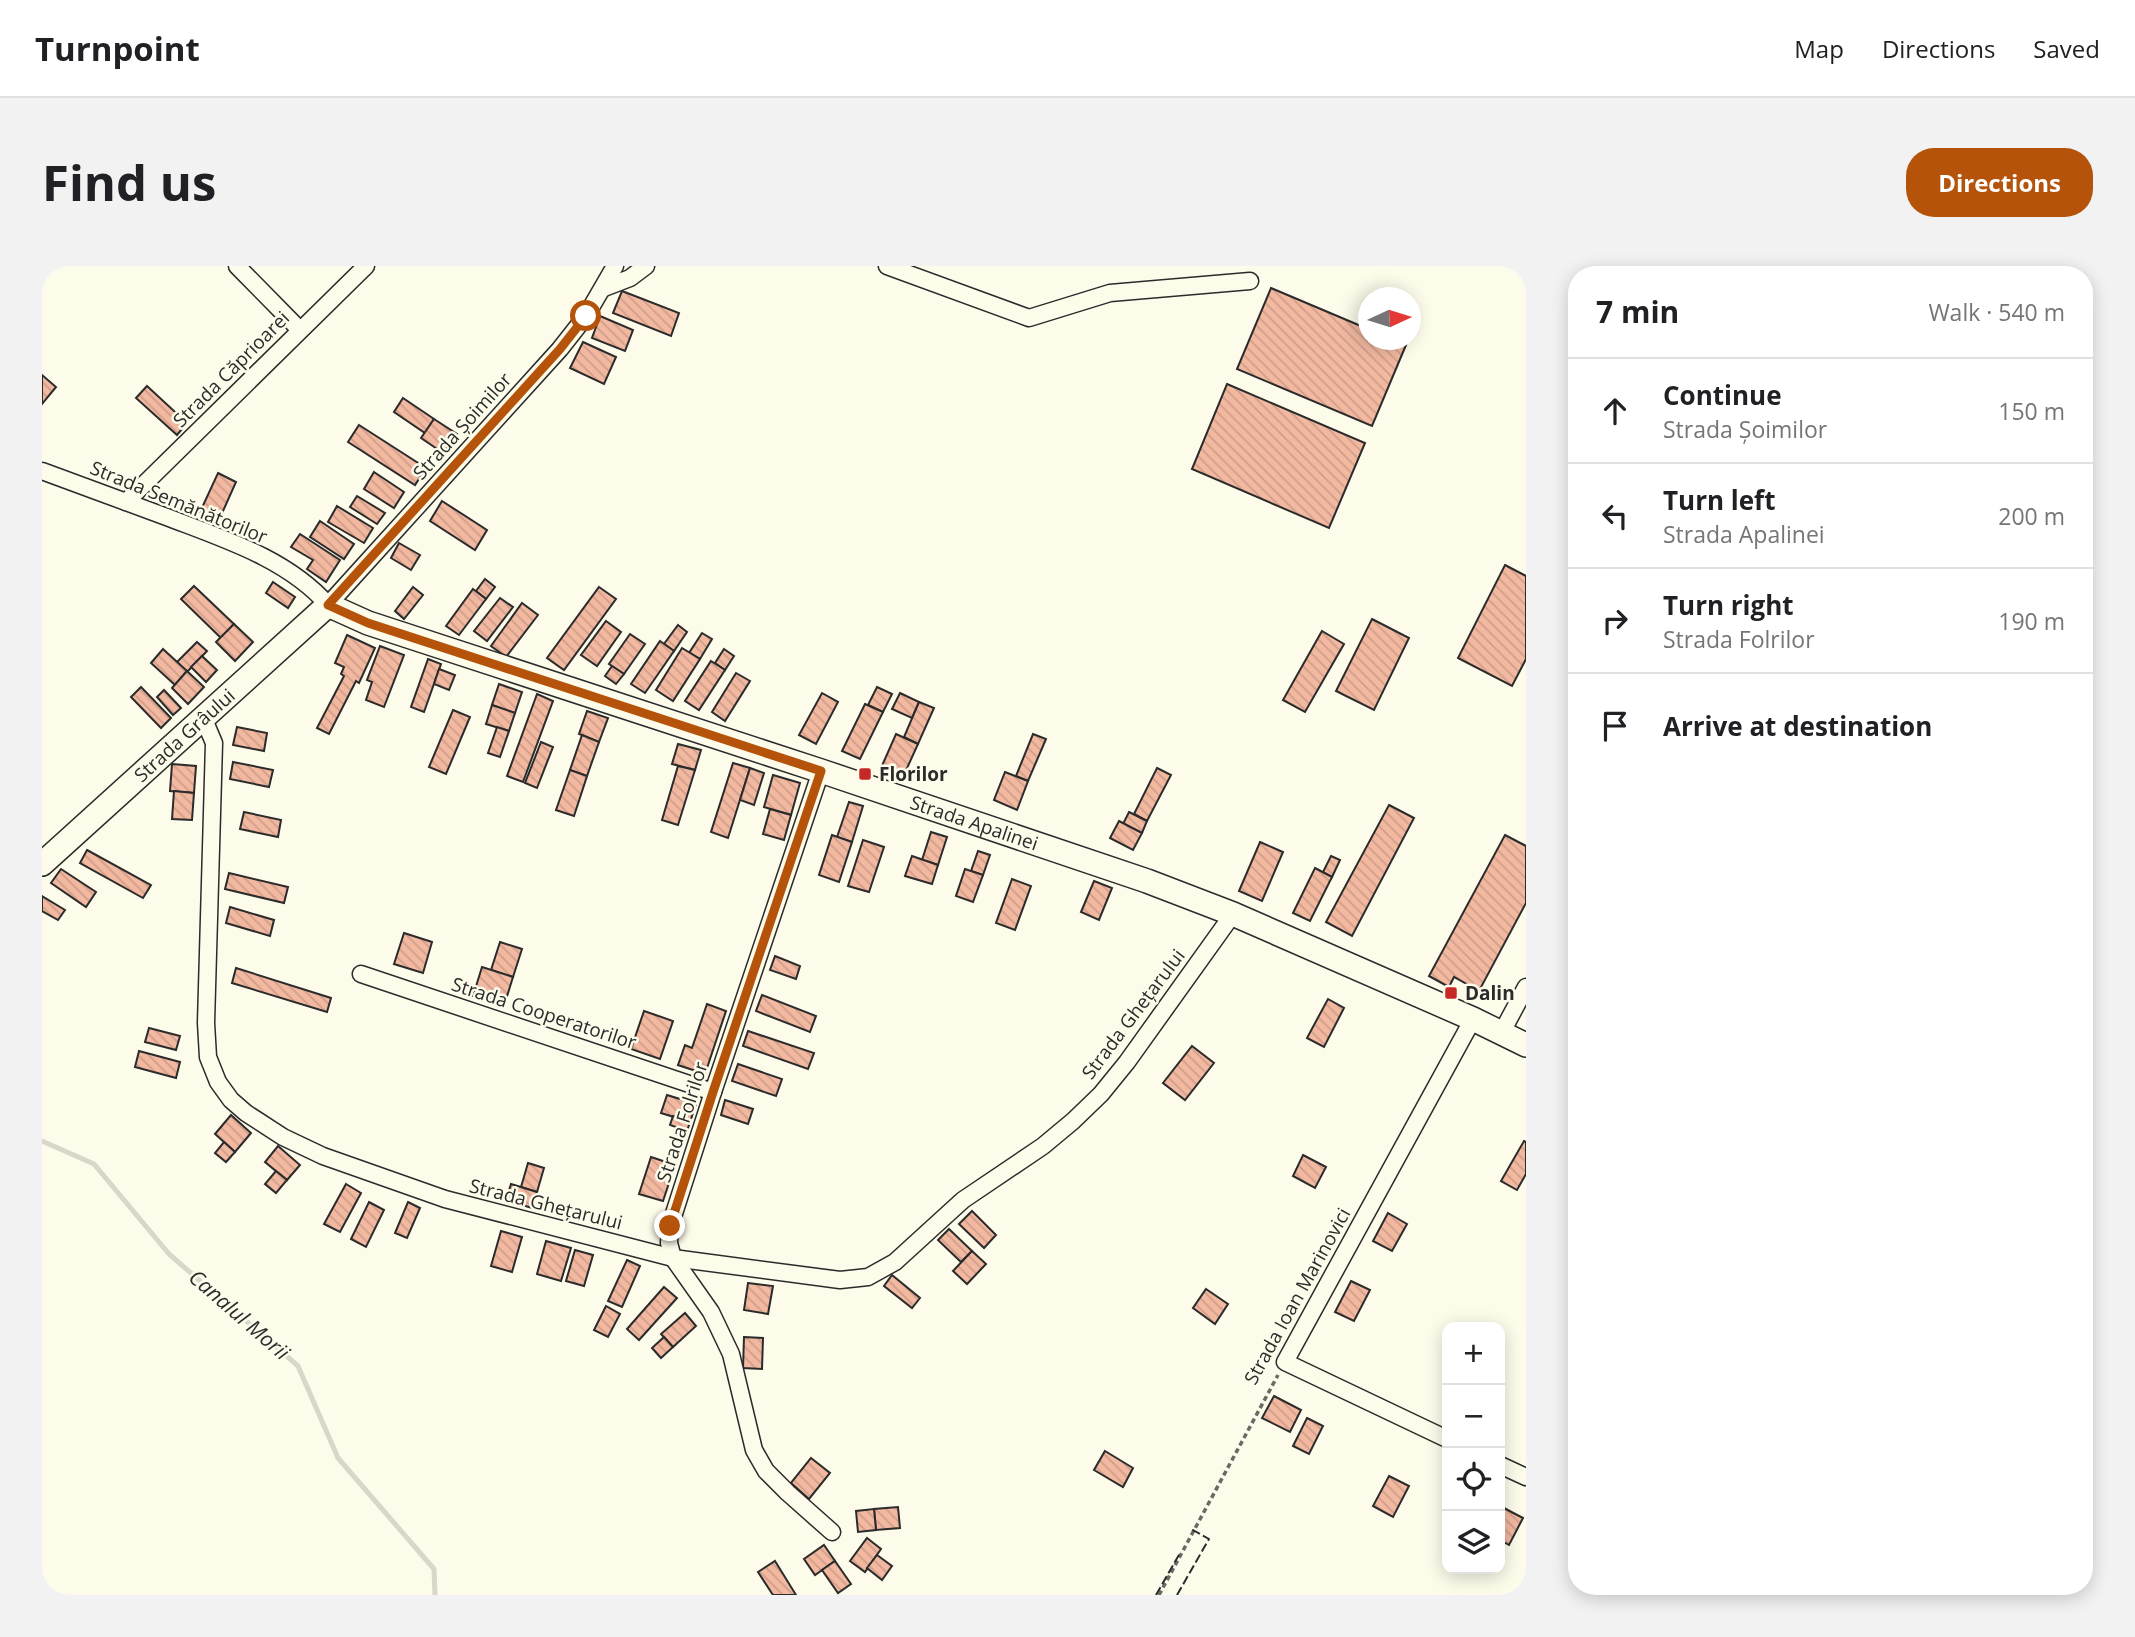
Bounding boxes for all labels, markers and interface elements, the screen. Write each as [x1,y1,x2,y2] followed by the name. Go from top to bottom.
[35,26,200,71] text: Turnpoint
[1794,32,1844,65] text: Map
[1882,32,1995,65] text: Directions
[2033,32,2100,65] text: Saved
[1906,148,2093,217] button: Directions
[42,149,216,215] text: Find us
[1358,287,1421,350] north arrow
[1596,291,1679,332] text: 7 min
[1928,296,2065,328] text: Walk · 540 m
[570,300,601,331] route start
[167,305,295,433] street label: Strada Căprioarei
[407,367,517,485] street label: Strada Șoimilor
[1663,377,1782,413] text: Continue
[1596,392,1634,430] icon: ahead
[1998,395,2065,427] text: 150 m
[1663,413,1827,445] text: Strada Șoimilor
[87,455,272,550] street label: Strada Semănătorilor
[1663,482,1775,518] text: Turn left
[1596,497,1634,535] icon: left
[1998,500,2065,532] text: 200 m
[1663,518,1825,550] text: Strada Apalinei
[1663,587,1794,623] text: Turn right
[1596,602,1634,640] icon: right
[1998,605,2065,637] text: 190 m
[1663,623,1815,655] text: Strada Folrilor
[128,683,240,788] street label: Strada Grâului
[1596,707,1634,745] icon: arrive
[1663,708,1932,744] text: Arrive at destination
[879,761,948,787] place label: Florilor
[857,766,873,782] marker: Florilor
[907,789,1042,856] street label: Strada Apalinei
[1075,944,1191,1084] street label: Strada Ghețarului
[448,971,640,1055] street label: Strada Cooperatorilor
[1465,980,1515,1006] place label: Dalin
[1443,985,1459,1001] marker: Dalin
[650,1058,714,1186] street label: Strada Folrilor
[467,1172,625,1236] street label: Strada Ghețarului
[1238,1203,1356,1389] street label: Strada Ioan Marinovici
[654,1210,685,1241] route end
[183,1263,296,1366] water label: Canalul Morii
[1442,1322,1505,1574] map controls
[1442,1322,1505,1385] button: +
[1442,1385,1505,1448] button: −
[1442,1448,1505,1511] button: locate
[1442,1511,1505,1574] button: layers

